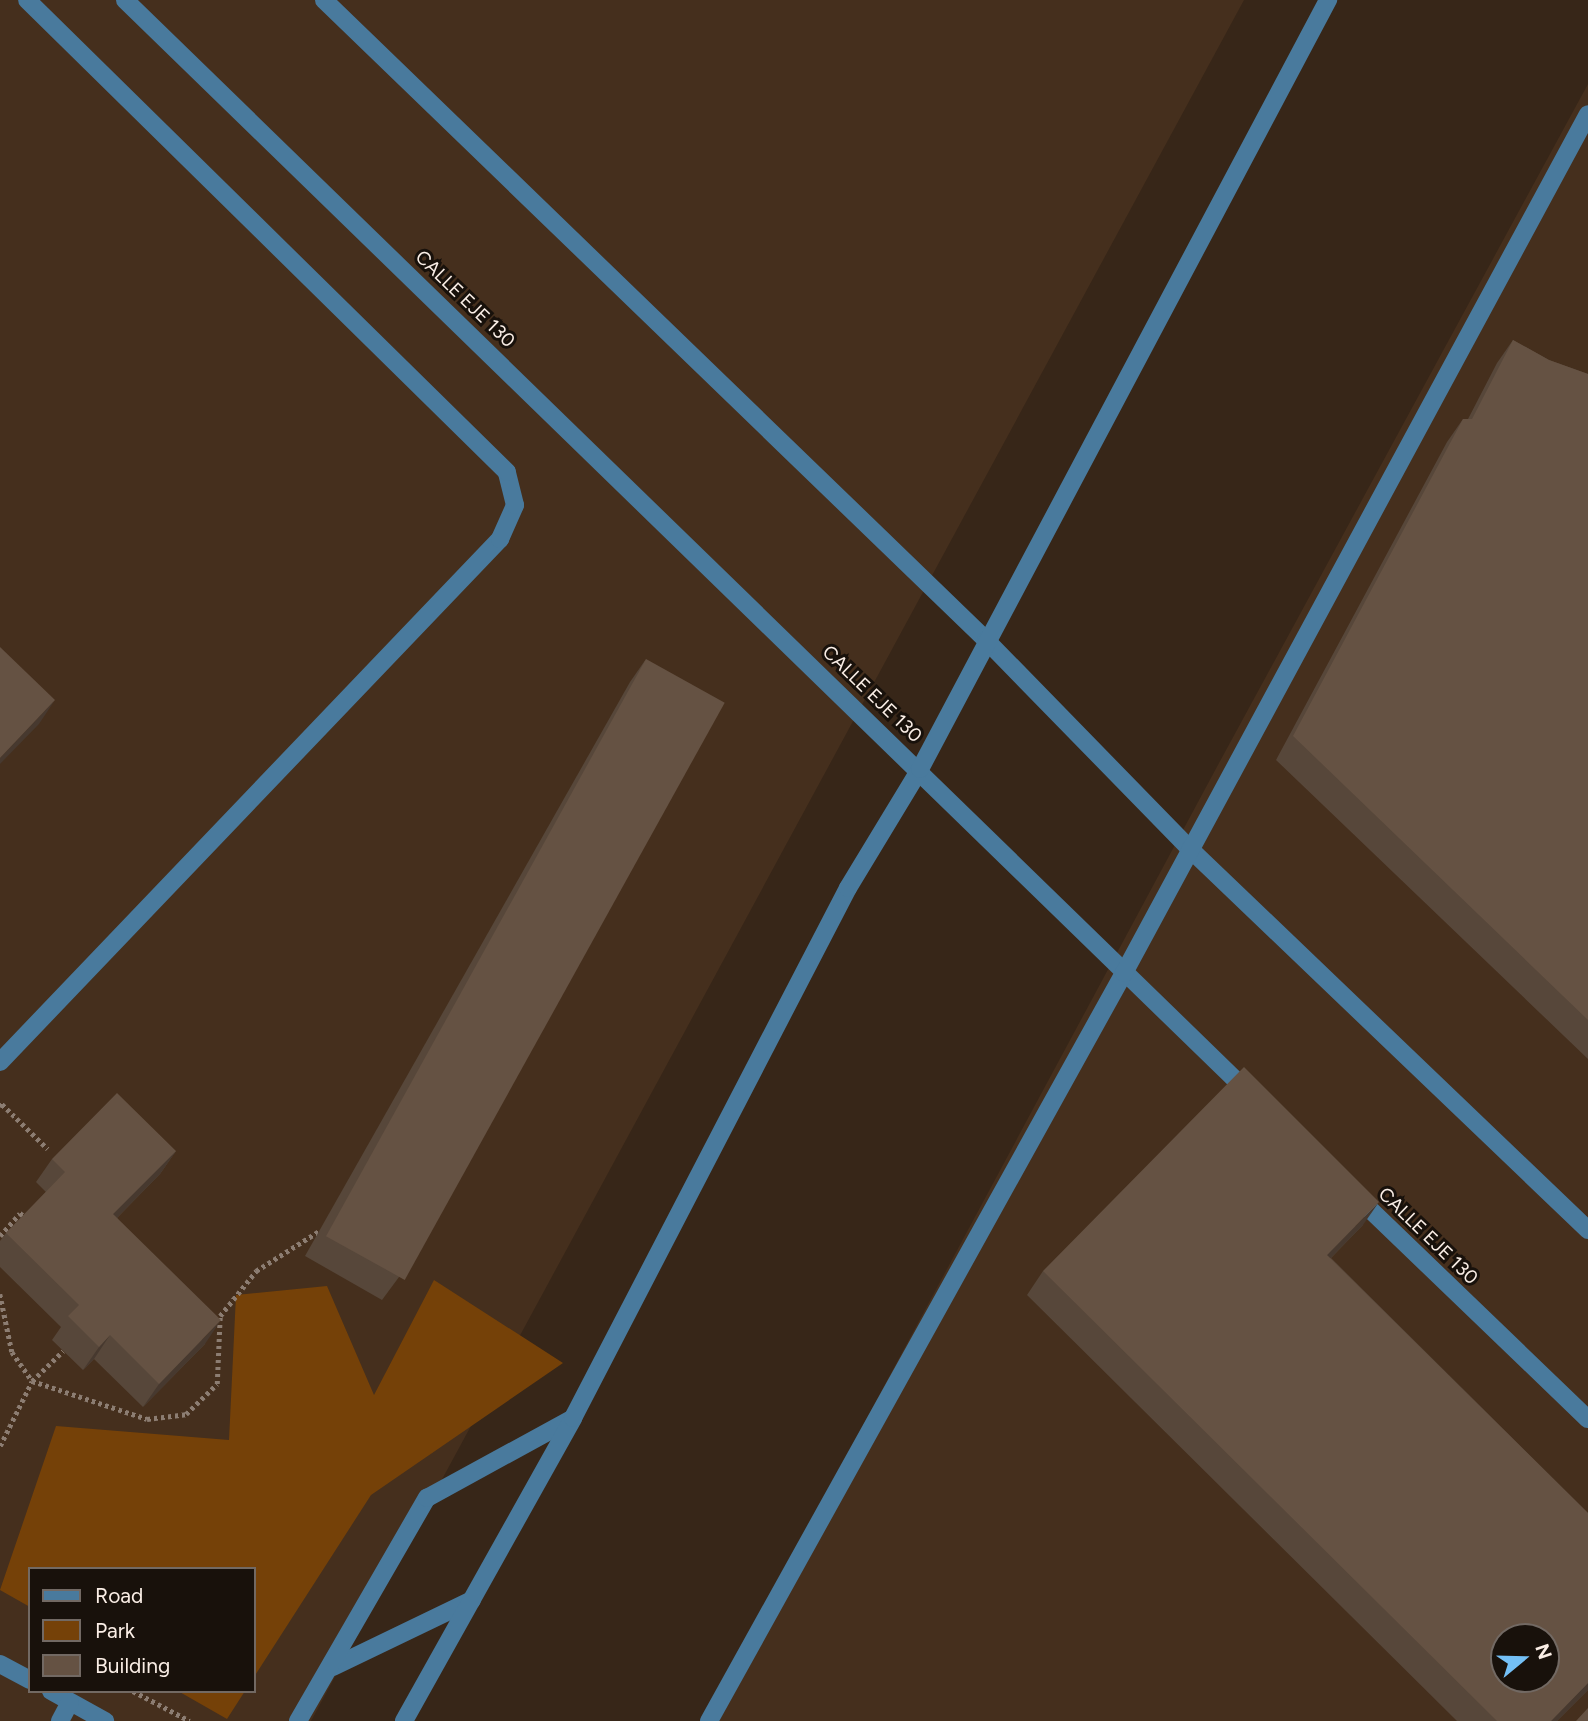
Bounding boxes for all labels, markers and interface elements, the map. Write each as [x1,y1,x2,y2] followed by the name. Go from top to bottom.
[410,246,520,352] street label: CALLE EJE 130
[817,641,927,747] street label: CALLE EJE 130
[1373,1183,1483,1289] street label: CALLE EJE 130
[28,1567,256,1693] legend
[95,1583,143,1608] text: Road
[95,1618,135,1643] text: Park
[1490,1623,1560,1693] north arrow
[1530,1641,1557,1662] text: N
[95,1653,170,1678] text: Building

